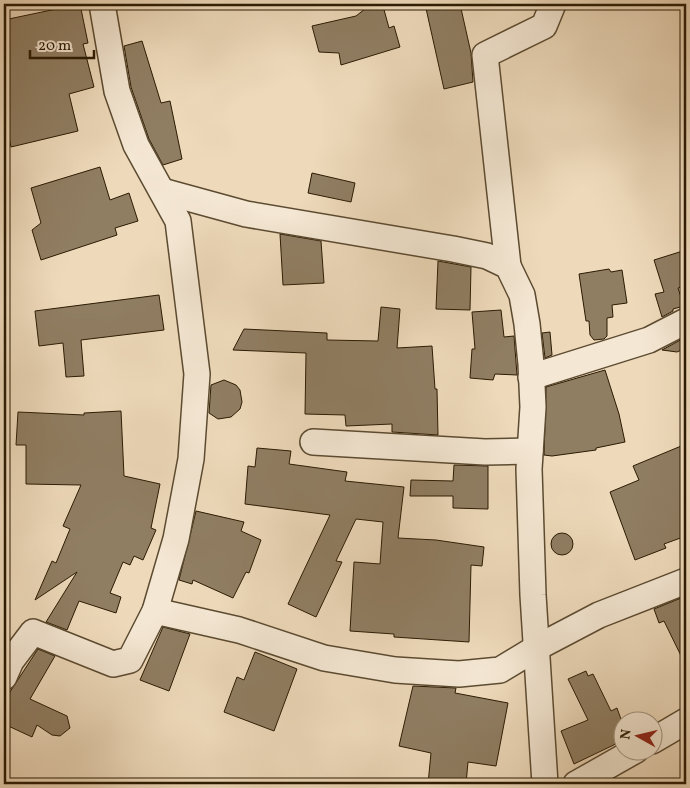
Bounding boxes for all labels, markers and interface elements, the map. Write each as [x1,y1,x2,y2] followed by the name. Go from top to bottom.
[30,28,94,60] scale bar
[38,36,71,57] text: 20 m
[612,710,662,760] north arrow
[616,728,637,741] text: N

